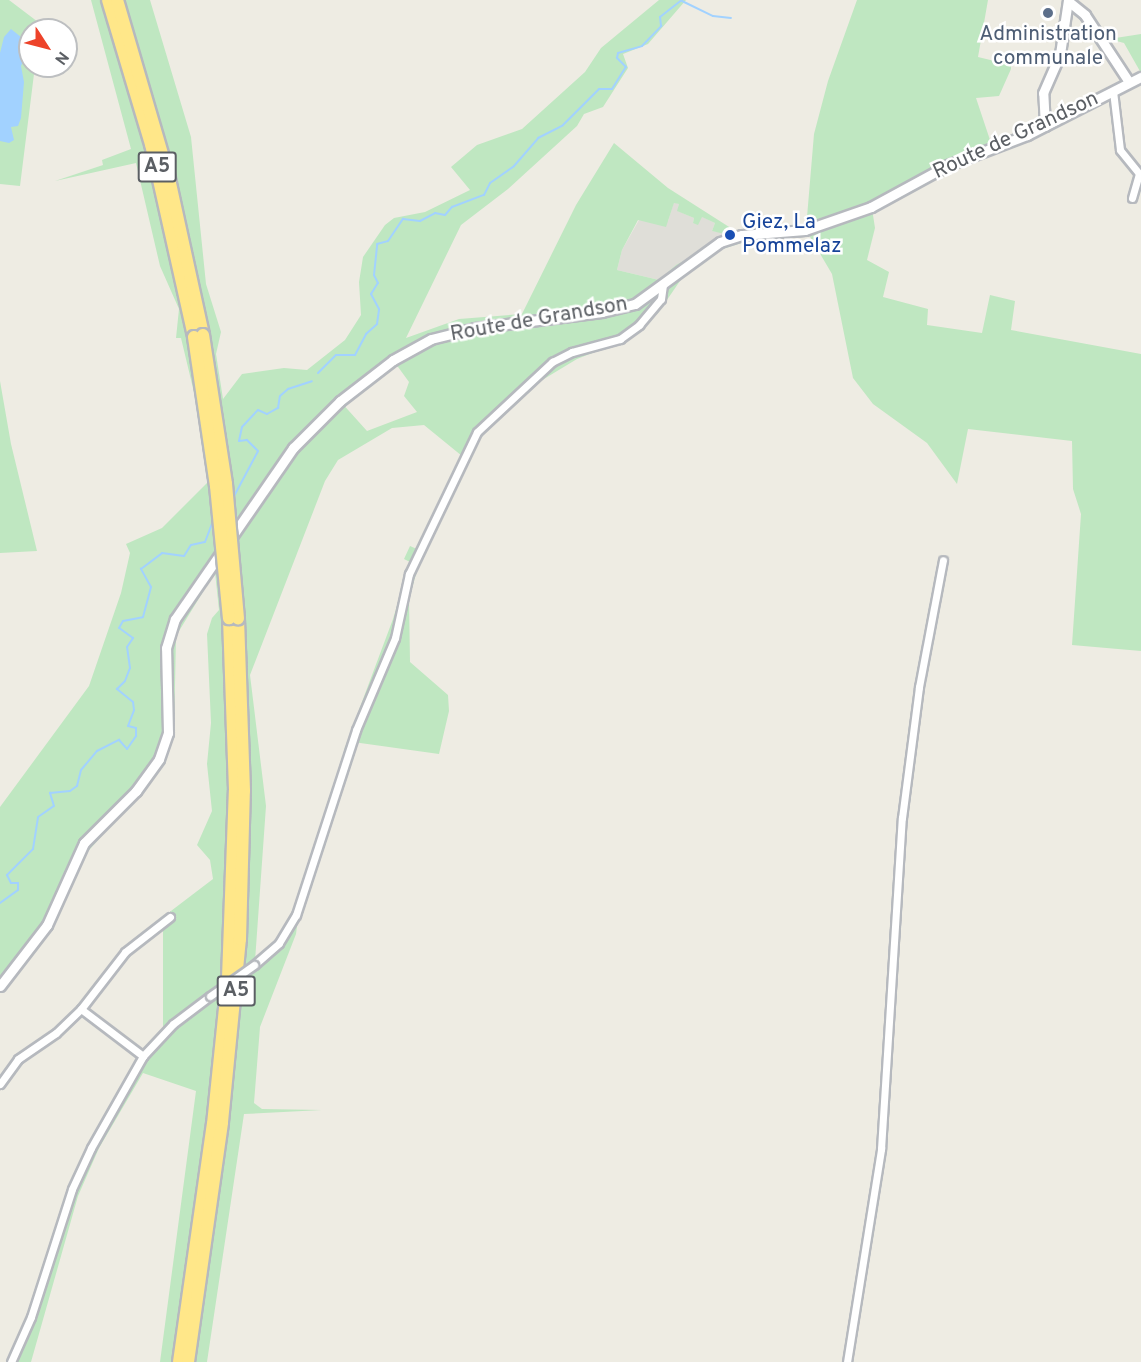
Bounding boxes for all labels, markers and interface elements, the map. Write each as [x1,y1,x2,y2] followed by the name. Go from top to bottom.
[1041,6,1055,20] marker: Administration communale
[18,18,78,78] north arrow
[979,22,1117,72] place label: Administration communale
[49,47,72,68] text: N
[929,87,1103,185] street label: Route de Grandson
[138,150,176,184] road number: A5
[742,210,842,260] place label: Giez, La Pommelaz
[723,228,737,242] marker: Giez, La Pommelaz
[448,292,630,348] street label: Route de Grandson
[216,974,256,1008] road number: A5

